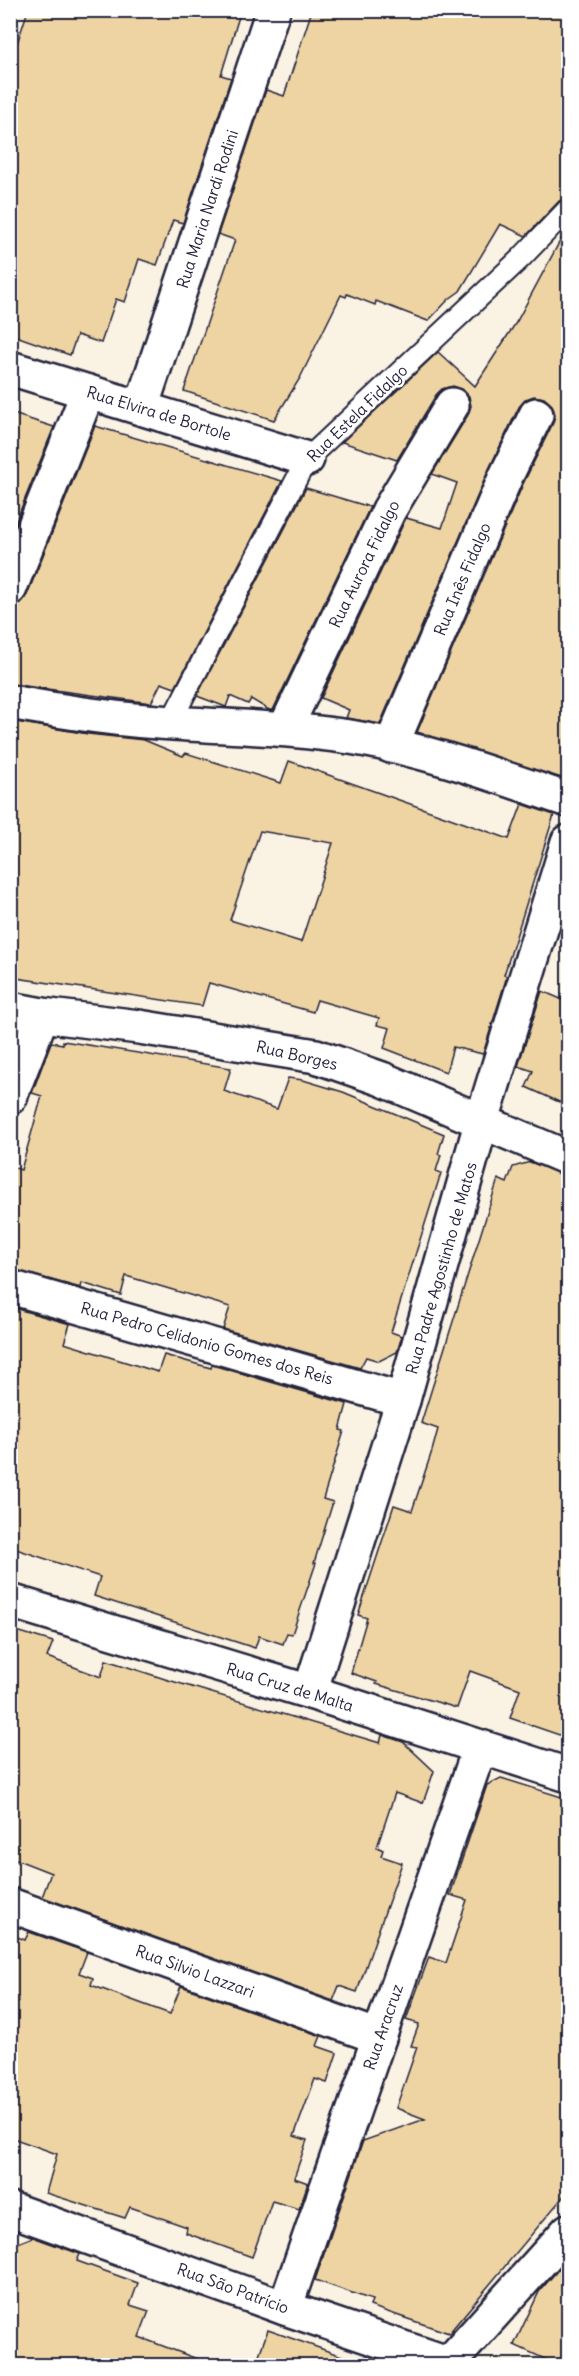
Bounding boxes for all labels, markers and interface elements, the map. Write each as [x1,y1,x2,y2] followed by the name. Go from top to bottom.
[172,127,242,291] street label: Rua Maria Nardi Rodini
[303,360,411,466] street label: Rua Estela Fidalgo
[84,381,234,445] street label: Rua Elvira de Bortole
[324,497,404,631] street label: Rua Aurora Fidalgo
[429,519,495,639] street label: Rua Inês Fidalgo
[254,1036,340,1074] street label: Rua Borges
[401,1160,481,1376] street label: Rua Padre Agostinho de Matos
[79,1297,335,1389] street label: Rua Pedro Celidonio Gomes dos Reis
[224,1658,356,1716] street label: Rua Cruz de Malta
[133,1940,257,2002] street label: Rua Silvio Lazzari
[359,1981,407,2073] street label: Rua Aracruz
[174,2258,292,2318] street label: Rua São Patrício

